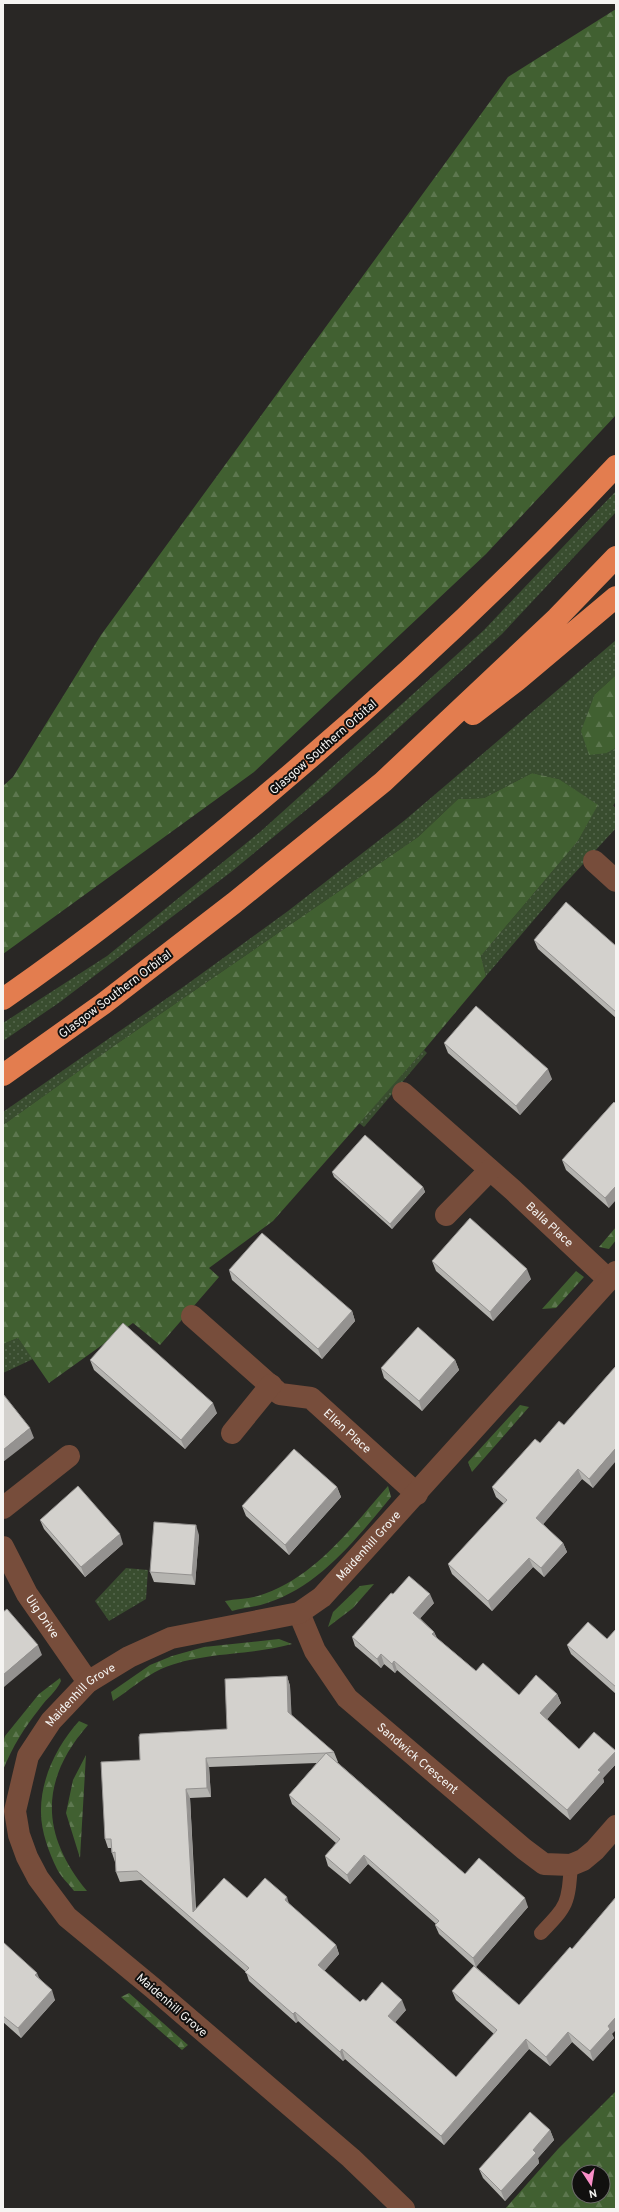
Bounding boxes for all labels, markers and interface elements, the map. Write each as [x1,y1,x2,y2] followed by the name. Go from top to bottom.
[267,697,381,799] street label: Glasgow Southern Orbital
[56,947,175,1043] street label: Glasgow Southern Orbital
[522,1199,576,1251] street label: Balla Place
[319,1406,374,1458] street label: Ellen Place
[333,1508,405,1585] street label: Maidenhill Grove
[21,1592,62,1642] street label: Uig Drive
[42,1660,119,1730] street label: Maidenhill Grove
[373,1720,461,1798] street label: Sandwick Crescent
[132,1970,210,2041] street label: Maidenhill Grove
[571,2164,611,2204] north arrow
[588,2185,598,2200] text: N

